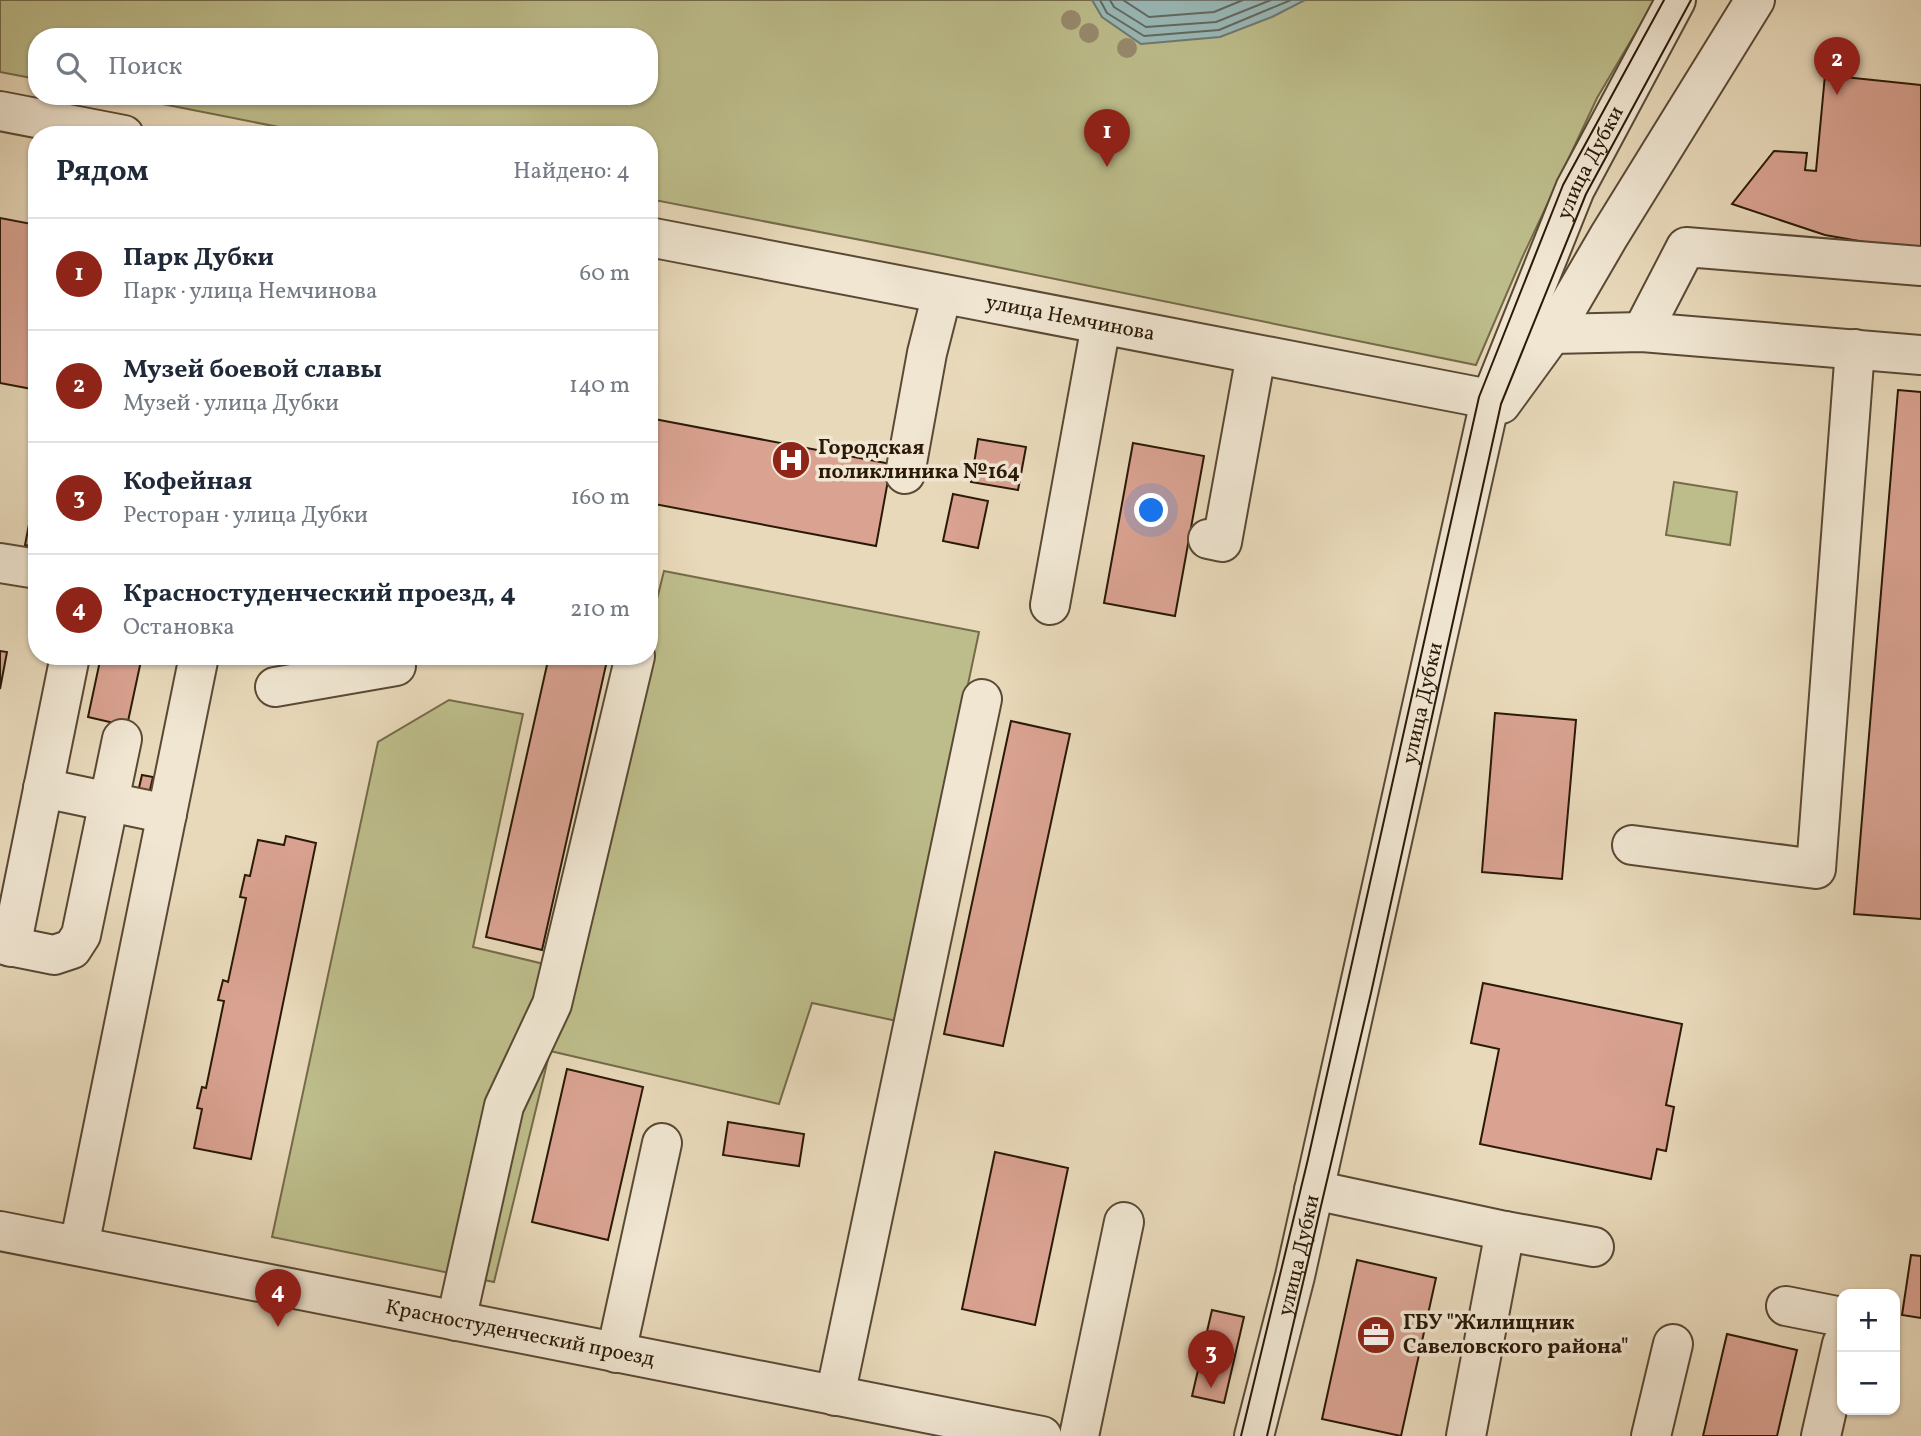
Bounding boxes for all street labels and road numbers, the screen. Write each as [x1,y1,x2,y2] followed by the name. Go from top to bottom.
[1550,101,1631,224] street label: улица Дубки
[983,288,1157,349] street label: улица Немчинова
[1395,639,1450,767] street label: улица Дубки
[1271,1192,1327,1319] street label: улица Дубки
[383,1293,657,1374] street label: Красностуденческий проезд

